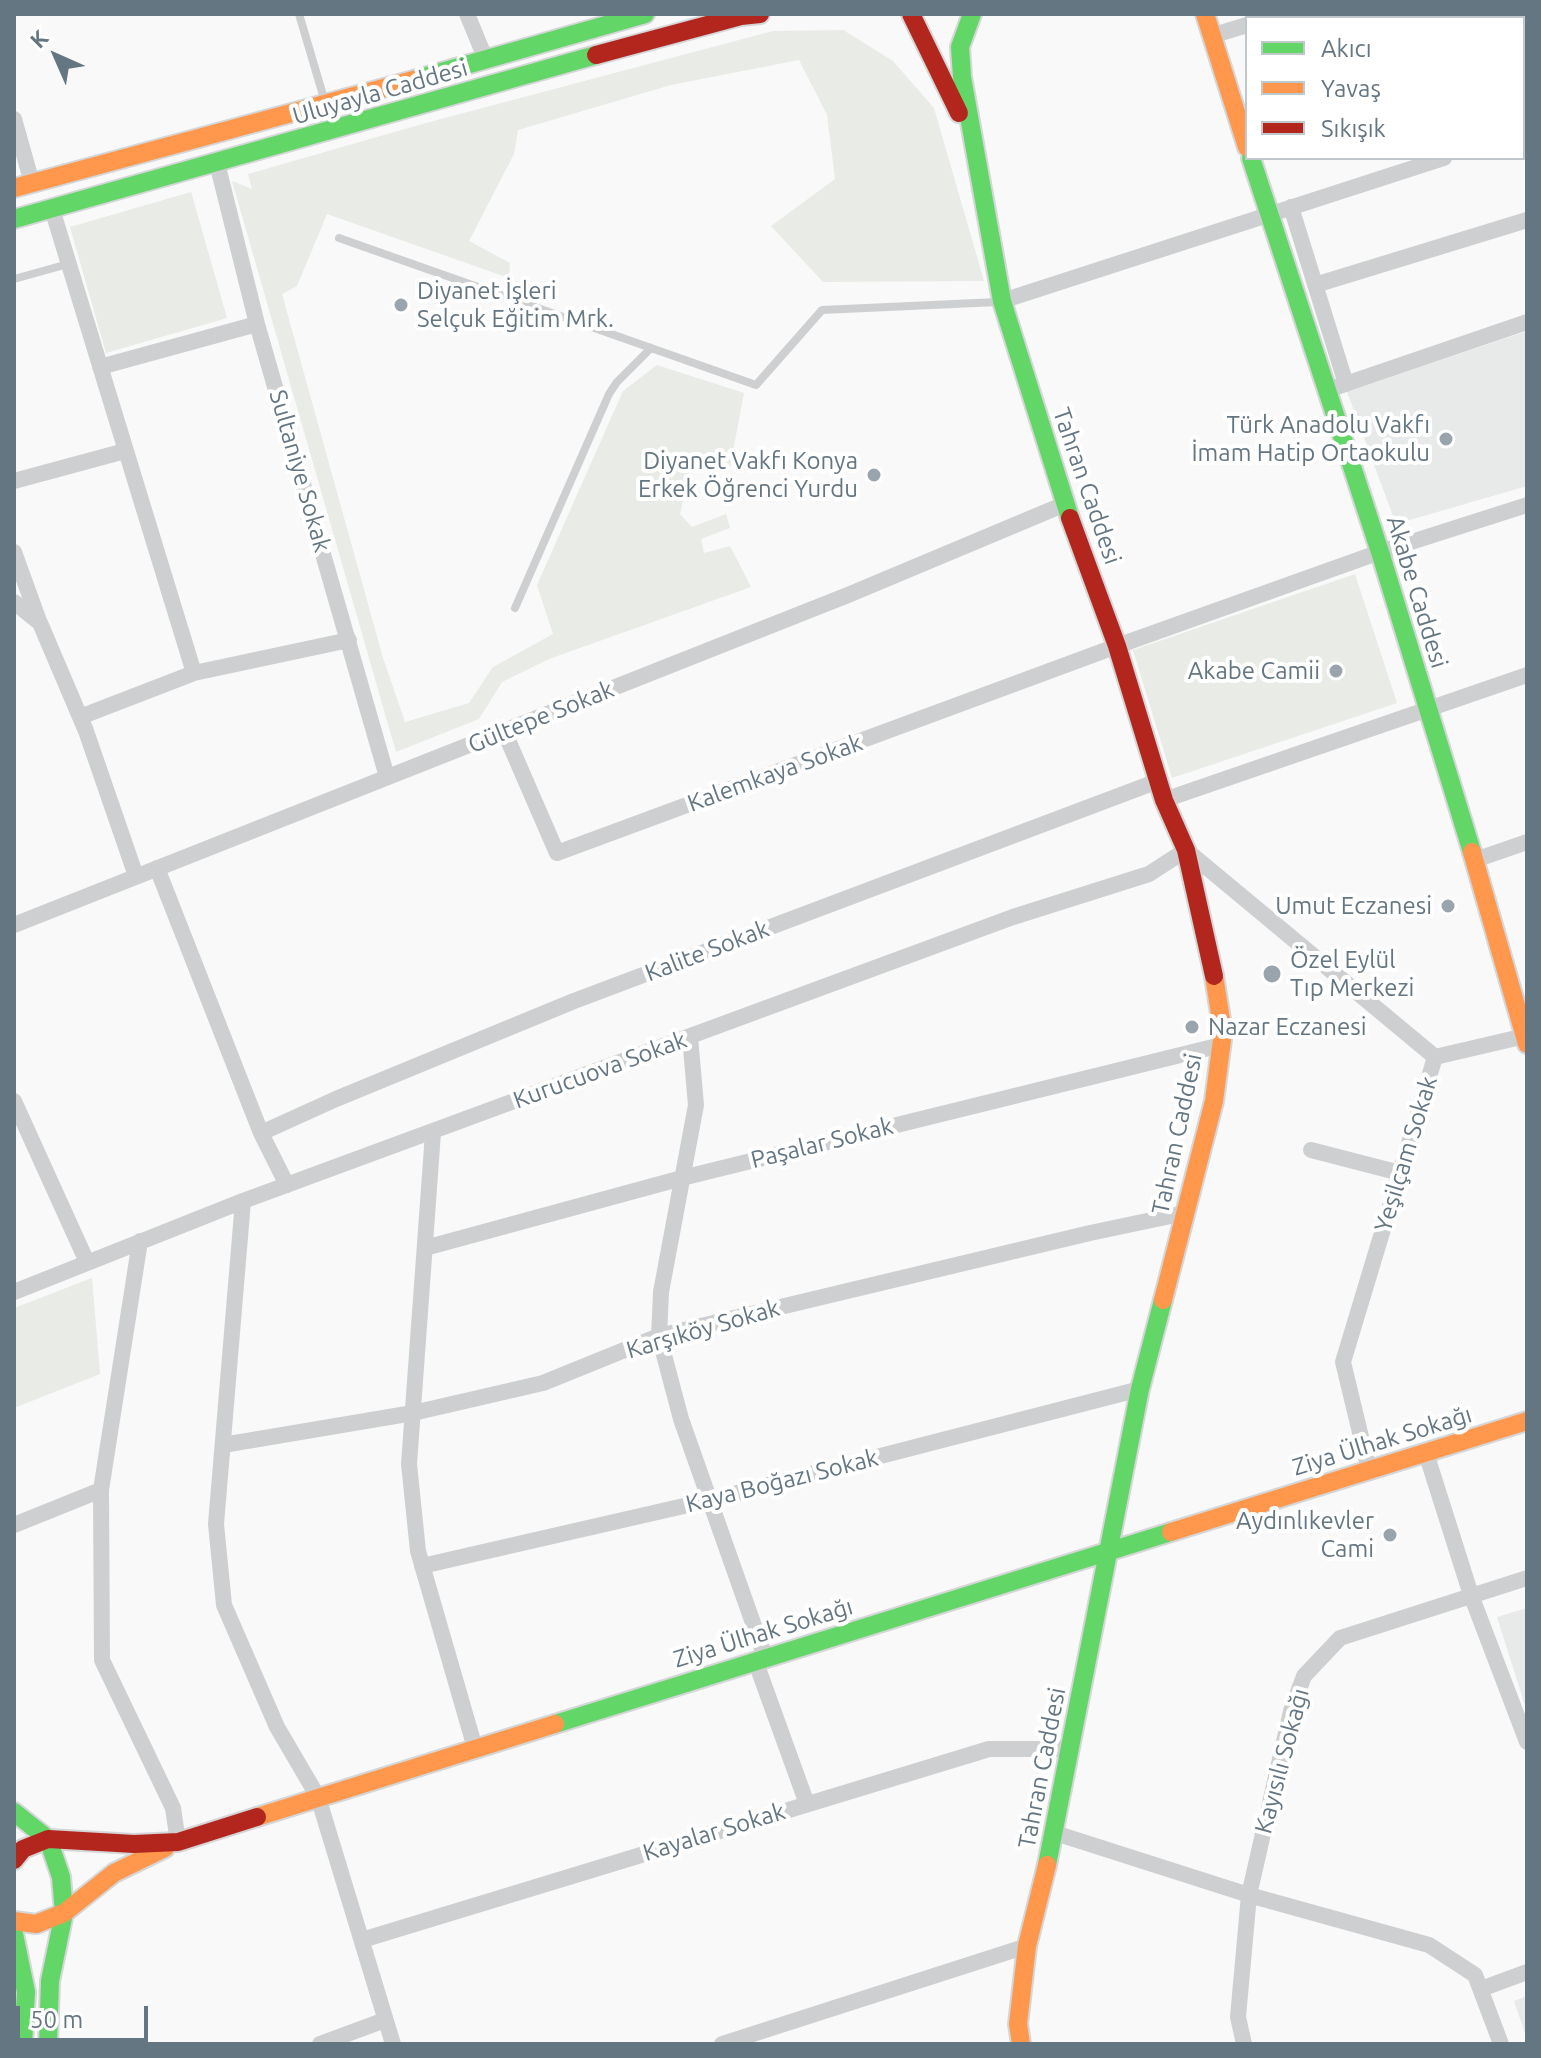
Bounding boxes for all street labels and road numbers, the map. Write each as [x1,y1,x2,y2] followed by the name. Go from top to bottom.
[289,53,471,131] street label: Uluyayla Caddesi
[263,387,337,555] street label: Sultaniye Sokak
[1047,404,1127,568] street label: Tahran Caddesi
[1380,512,1454,672] street label: Akabe Caddesi
[464,675,618,759] street label: Gültepe Sokak
[684,728,866,818] street label: Kalemkaya Sokak
[641,914,773,988] street label: Kalite Sokak
[509,1025,691,1115] street label: Kurucuova Sokak
[1146,1051,1208,1217] street label: Tahran Caddesi
[1369,1073,1443,1235] street label: Yeşilçam Sokak
[748,1111,896,1175] street label: Paşalar Sokak
[623,1293,783,1365] street label: Karşıköy Sokak
[1289,1400,1475,1482] street label: Ziya Ülhak Sokağı
[683,1443,881,1519] street label: Kaya Boğazı Sokak
[670,1592,856,1674] street label: Ziya Ülhak Sokağı
[1012,1685,1072,1851] street label: Tahran Caddesi
[1249,1685,1315,1837] street label: Kayısılı Sokağı
[639,1797,789,1867] street label: Kayalar Sokak

